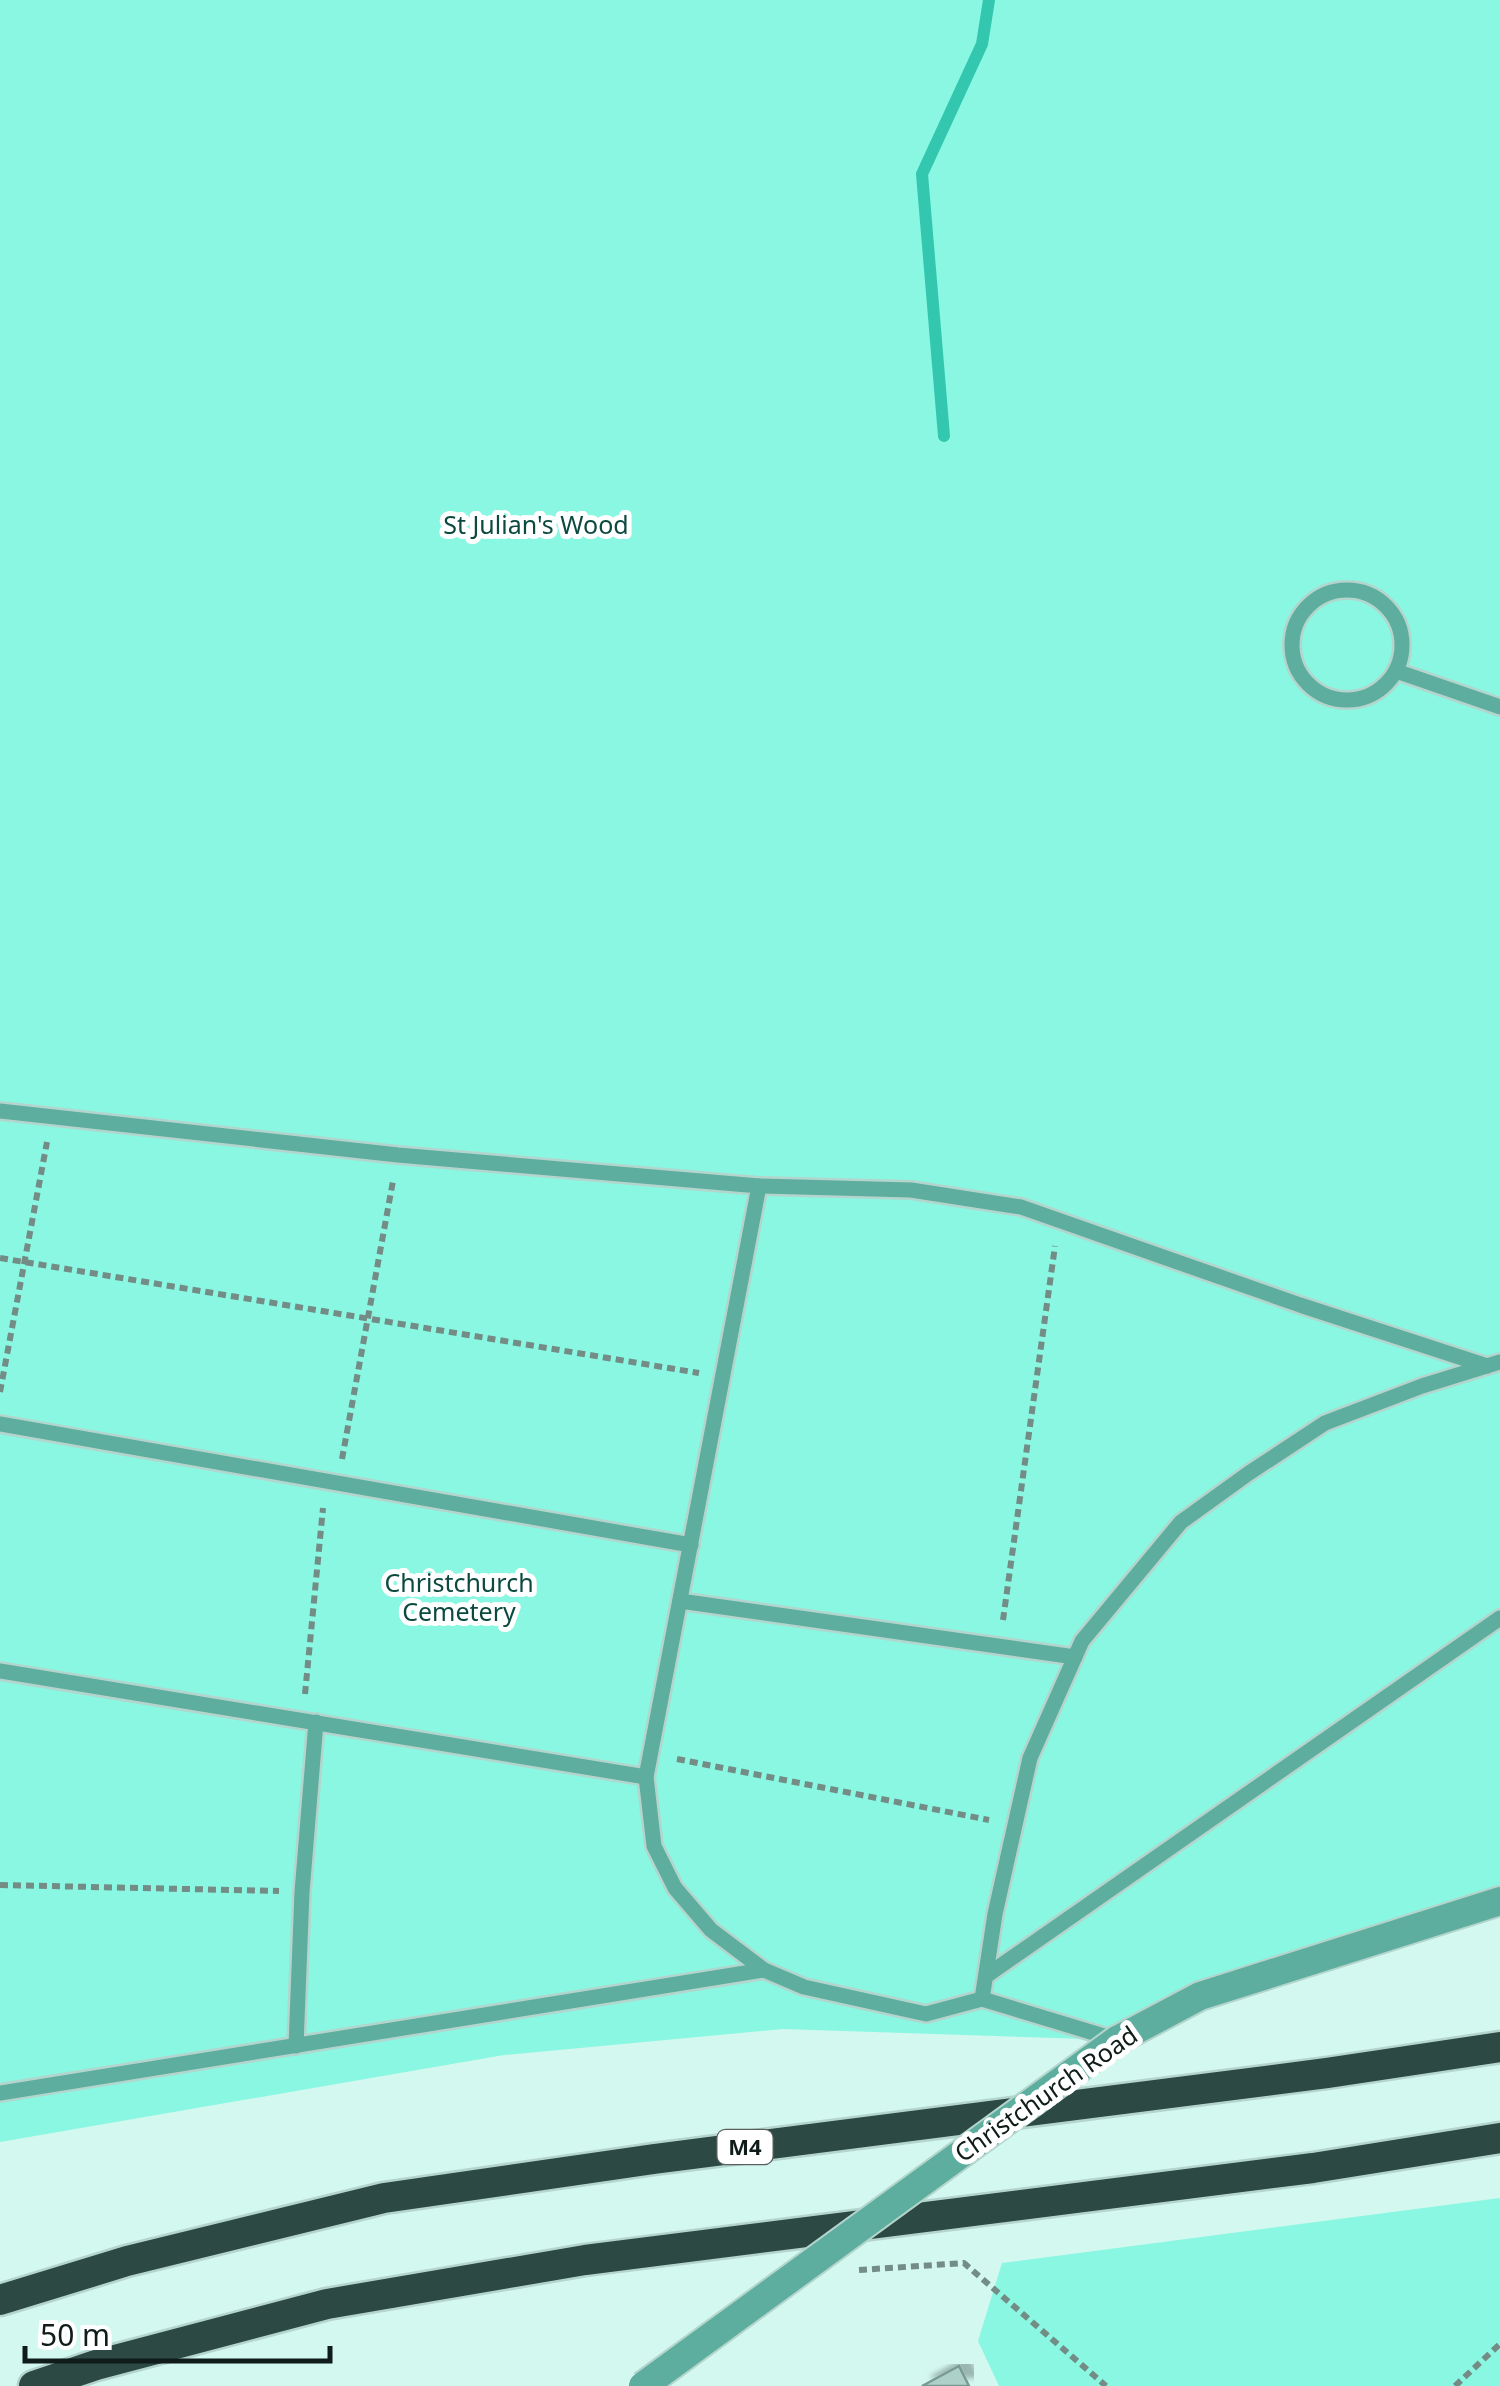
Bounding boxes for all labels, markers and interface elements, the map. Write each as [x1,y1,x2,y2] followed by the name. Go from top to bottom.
[443,507,629,541] park label: St Julian's Wood
[384,1565,534,1628] park label: Christchurch Cemetery
[947,2017,1144,2169] street label: Christchurch Road
[718,2130,772,2164] road number: M4
[25,2301,330,2363] scale bar
[40,2314,110,2355] text: 50 m

